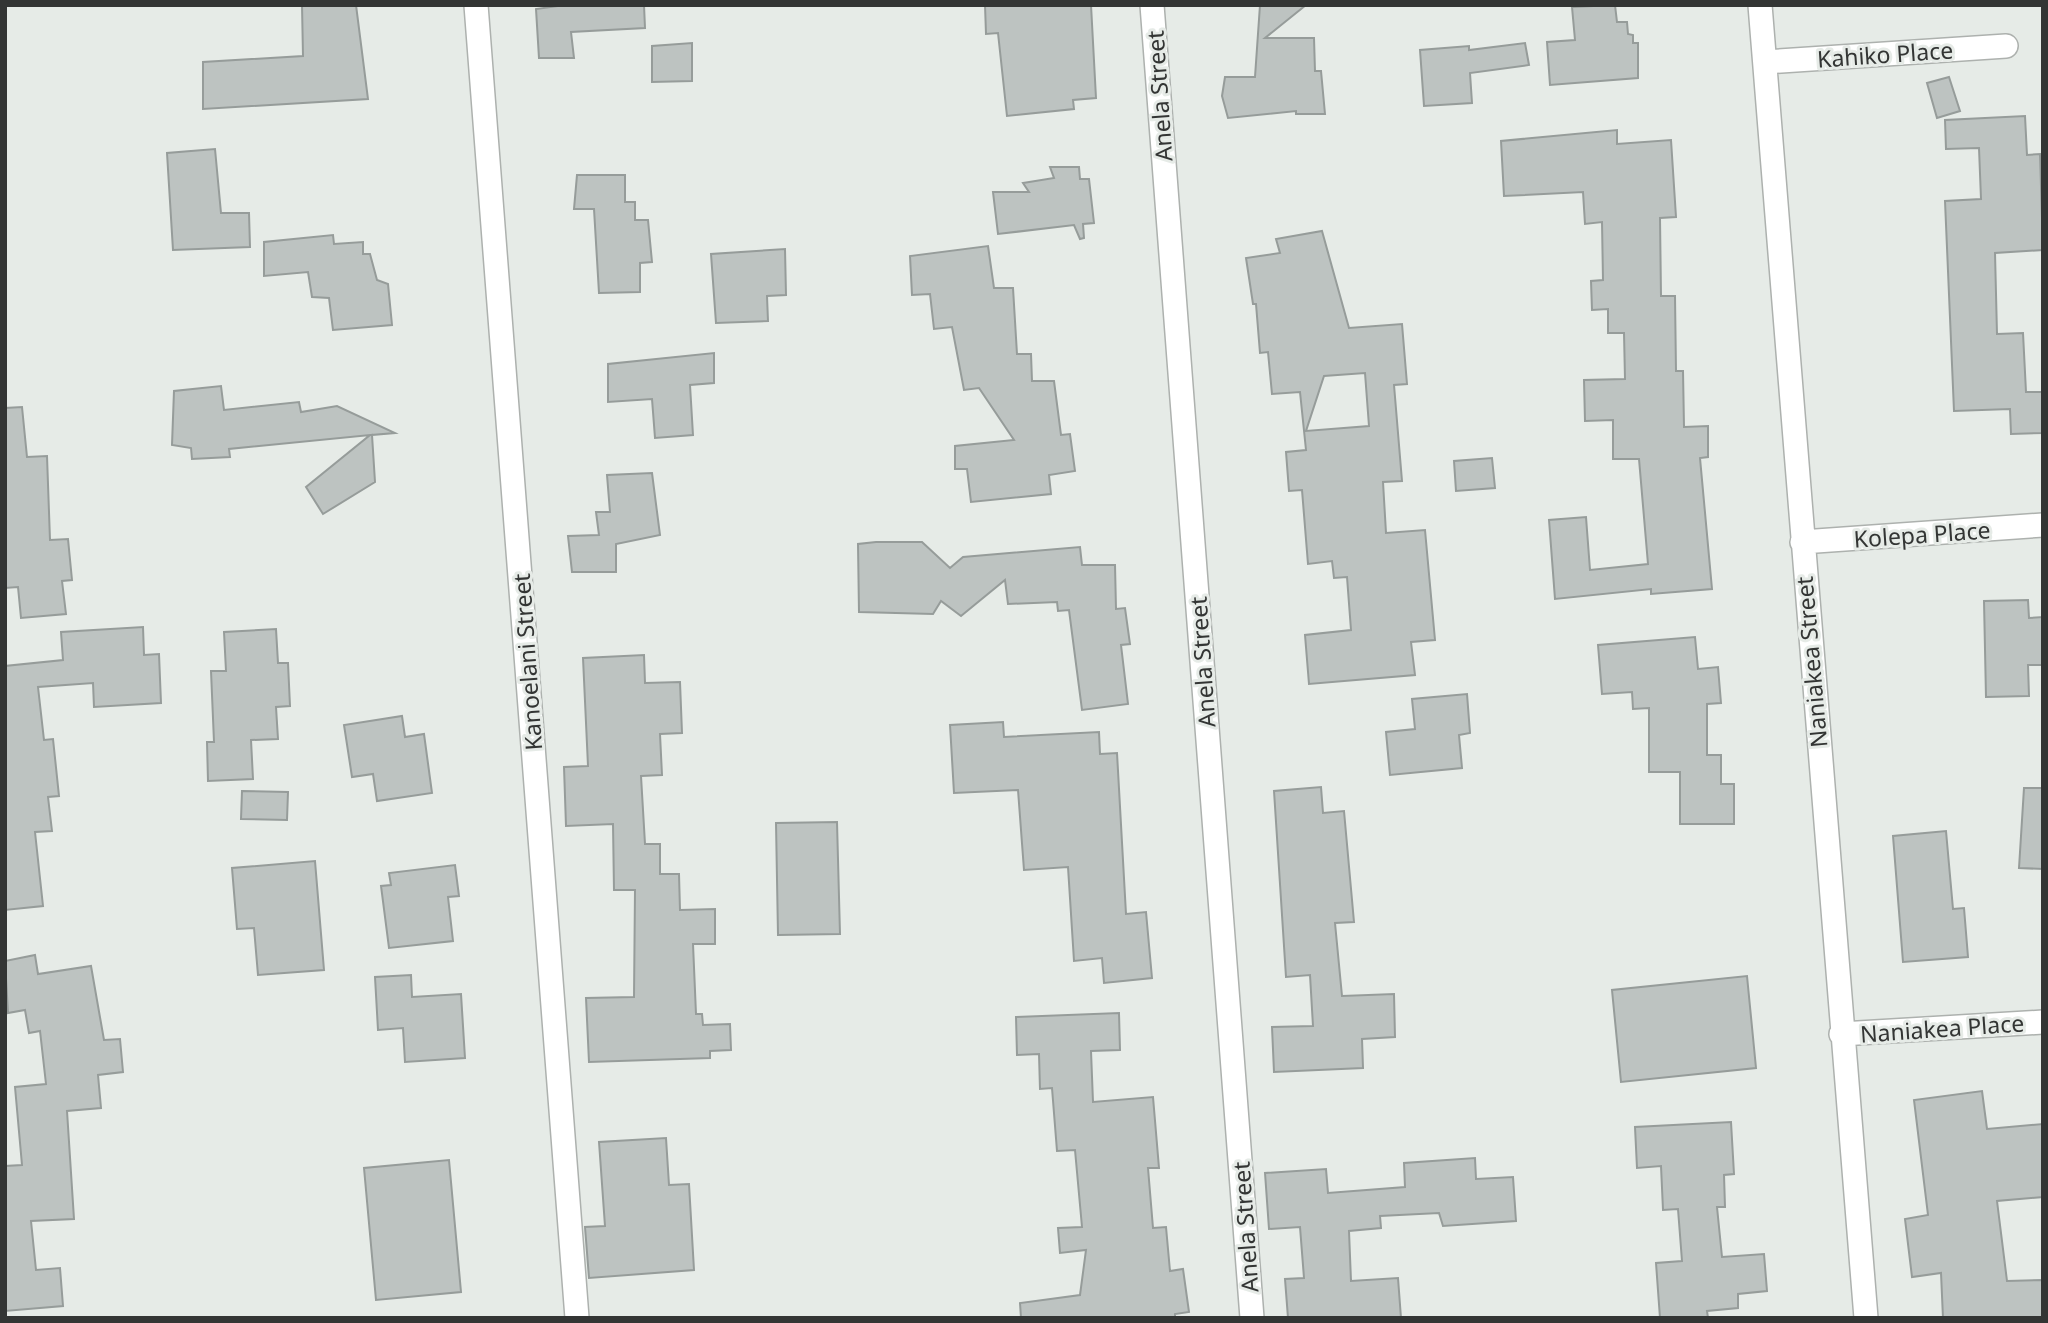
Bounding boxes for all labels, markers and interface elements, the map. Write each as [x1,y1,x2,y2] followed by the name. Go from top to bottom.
[1138,30,1180,162] street label: Anela Street
[1816,33,1954,75] street label: Kahiko Place
[1853,513,1991,555] street label: Kolepa Place
[505,572,549,752] street label: Kanoelani Street
[1788,575,1834,749] street label: Naniakea Street
[1181,596,1223,728] street label: Anela Street
[1859,1006,2025,1050] street label: Naniakea Place
[1224,1161,1266,1293] street label: Anela Street

